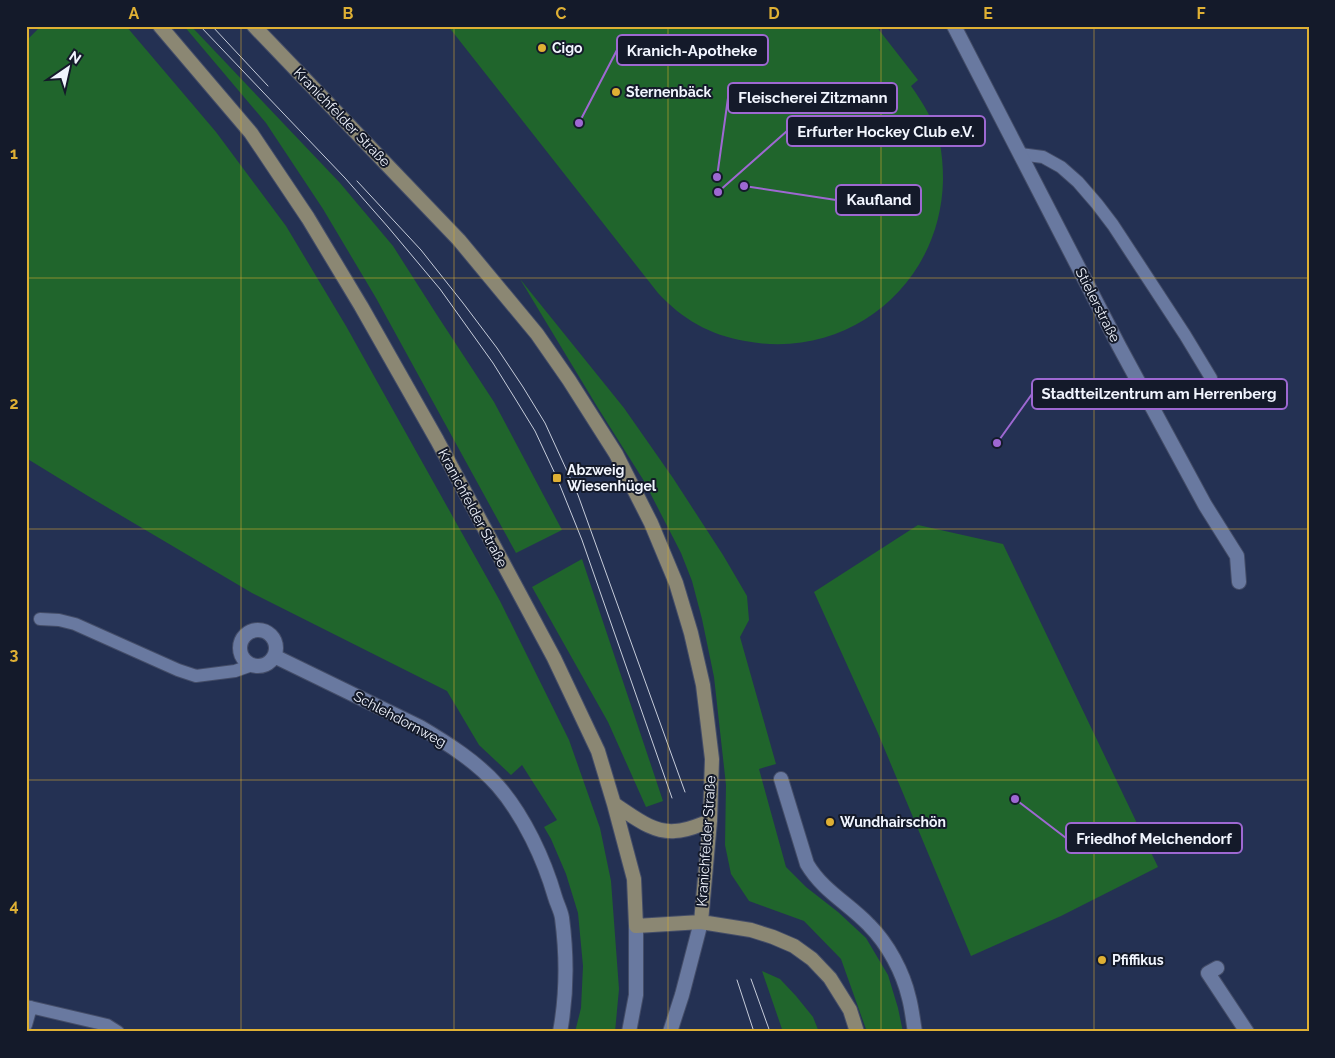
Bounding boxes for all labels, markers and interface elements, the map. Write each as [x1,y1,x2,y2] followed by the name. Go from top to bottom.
[129,4,140,23] text: A
[343,4,354,23] text: B
[556,4,567,23] text: C
[768,4,780,23] text: D
[983,4,993,23] text: E
[1196,4,1206,23] text: F
[617,35,768,65] callout: Kranich-Apotheke
[552,40,583,56] place label: Cigo
[42,42,92,92] north arrow
[536,42,548,54] marker: Cigo
[627,42,757,60] text: Kranich-Apotheke
[66,48,84,67] text: N
[291,64,393,170] street label: Kranichfelder Straße
[728,83,897,113] callout: Fleischerei Zitzmann
[626,84,712,100] place label: Sternenbäck
[610,86,622,98] marker: Sternenbäck
[738,89,888,107] text: Fleischerei Zitzmann
[787,116,985,146] callout: Erfurter Hockey Club e.V.
[797,123,975,141] text: Erfurter Hockey Club e.V.
[10,144,18,163] text: 1
[836,185,921,215] callout: Kaufland
[846,191,912,209] text: Kaufland
[1072,265,1124,345] street label: Stielerstraße
[1032,379,1287,409] callout: Stadtteilzentrum am Herrenberg
[1041,385,1277,403] text: Stadtteilzentrum am Herrenberg
[9,394,19,413] text: 2
[435,446,511,570] street label: Kranichfelder Straße
[567,462,657,494] place label: Abzweig Wiesenhügel
[551,472,563,484] marker: Abzweig Wiesenhügel
[10,645,19,664] text: 3
[351,688,449,750] street label: Schlehdornweg
[693,775,719,907] street label: Kranichfelder Straße
[840,814,946,830] place label: Wundhairschön
[824,816,836,828] marker: Wundhairschön
[1066,823,1242,853] callout: Friedhof Melchendorf
[1076,830,1232,848] text: Friedhof Melchendorf
[9,896,19,915] text: 4
[1112,952,1164,968] place label: Pfiffikus
[1096,954,1108,966] marker: Pfiffikus

